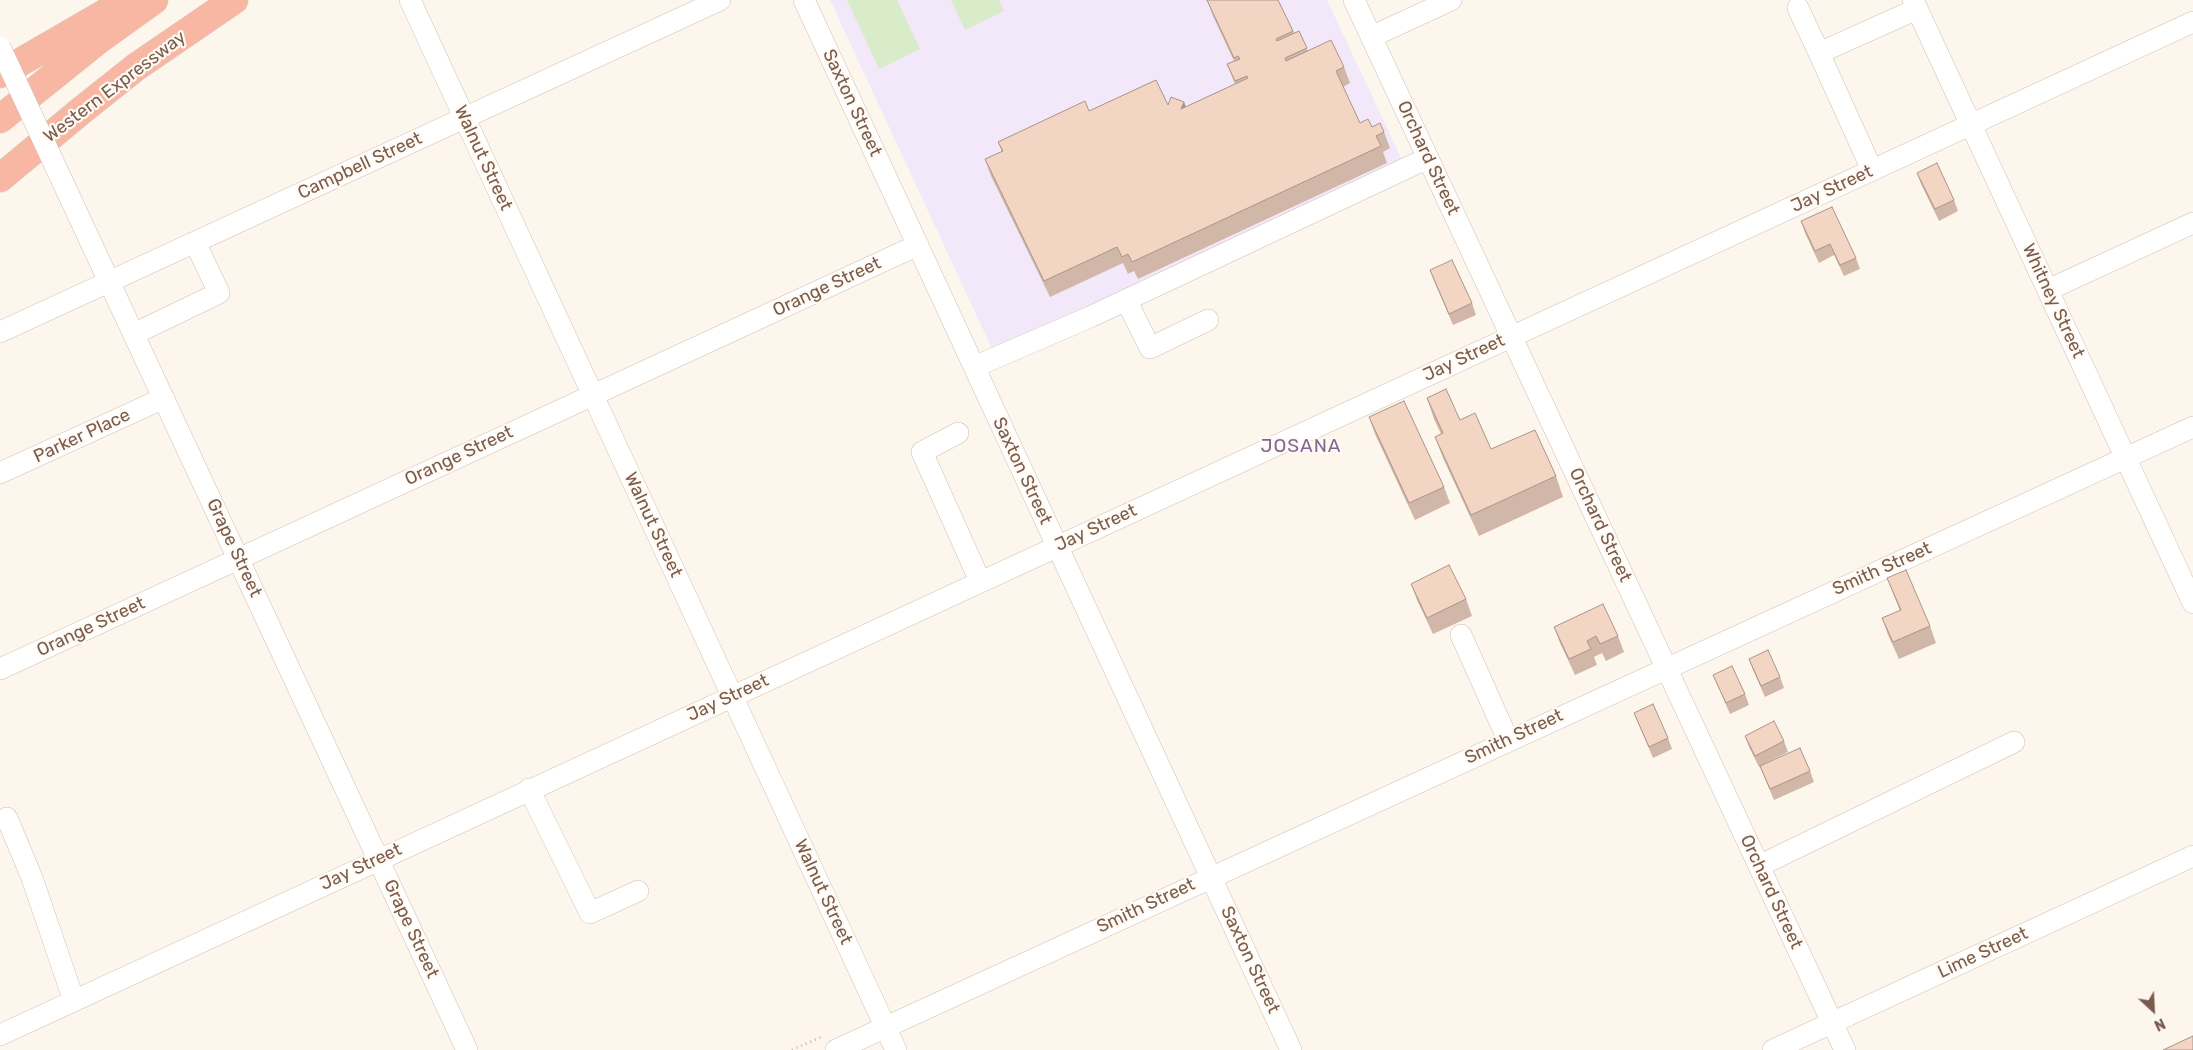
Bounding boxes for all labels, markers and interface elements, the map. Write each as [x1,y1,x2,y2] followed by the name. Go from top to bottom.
[40,26,190,148] street label: Western Expressway
[818,46,886,160] street label: Saxton Street
[1392,97,1464,219] street label: Orchard Street
[449,102,517,214] street label: Walnut Street
[294,128,426,204] street label: Campbell Street
[1788,161,1876,217] street label: Jay Street
[2017,240,2089,362] street label: Whitney Street
[769,252,885,322] street label: Orange Street
[1420,330,1508,386] street label: Jay Street
[30,404,134,468] street label: Parker Place
[988,414,1056,528] street label: Saxton Street
[401,421,517,491] street label: Orange Street
[1260,436,1342,458] district label: JOSANA
[1564,464,1636,586] street label: Orchard Street
[619,469,687,581] street label: Walnut Street
[202,495,266,601] street label: Grape Street
[1052,500,1140,556] street label: Jay Street
[1829,538,1935,600] street label: Smith Street
[33,592,149,662] street label: Orange Street
[684,670,772,726] street label: Jay Street
[1461,705,1567,769] street label: Smith Street
[1735,831,1807,953] street label: Orchard Street
[789,836,857,948] street label: Walnut Street
[317,839,405,895] street label: Jay Street
[1093,874,1199,938] street label: Smith Street
[379,876,443,982] street label: Grape Street
[1216,903,1284,1017] street label: Saxton Street
[1934,923,2032,983] street label: Lime Street
[2128,985,2178,1035] north arrow
[2151,1014,2168,1034] text: N

